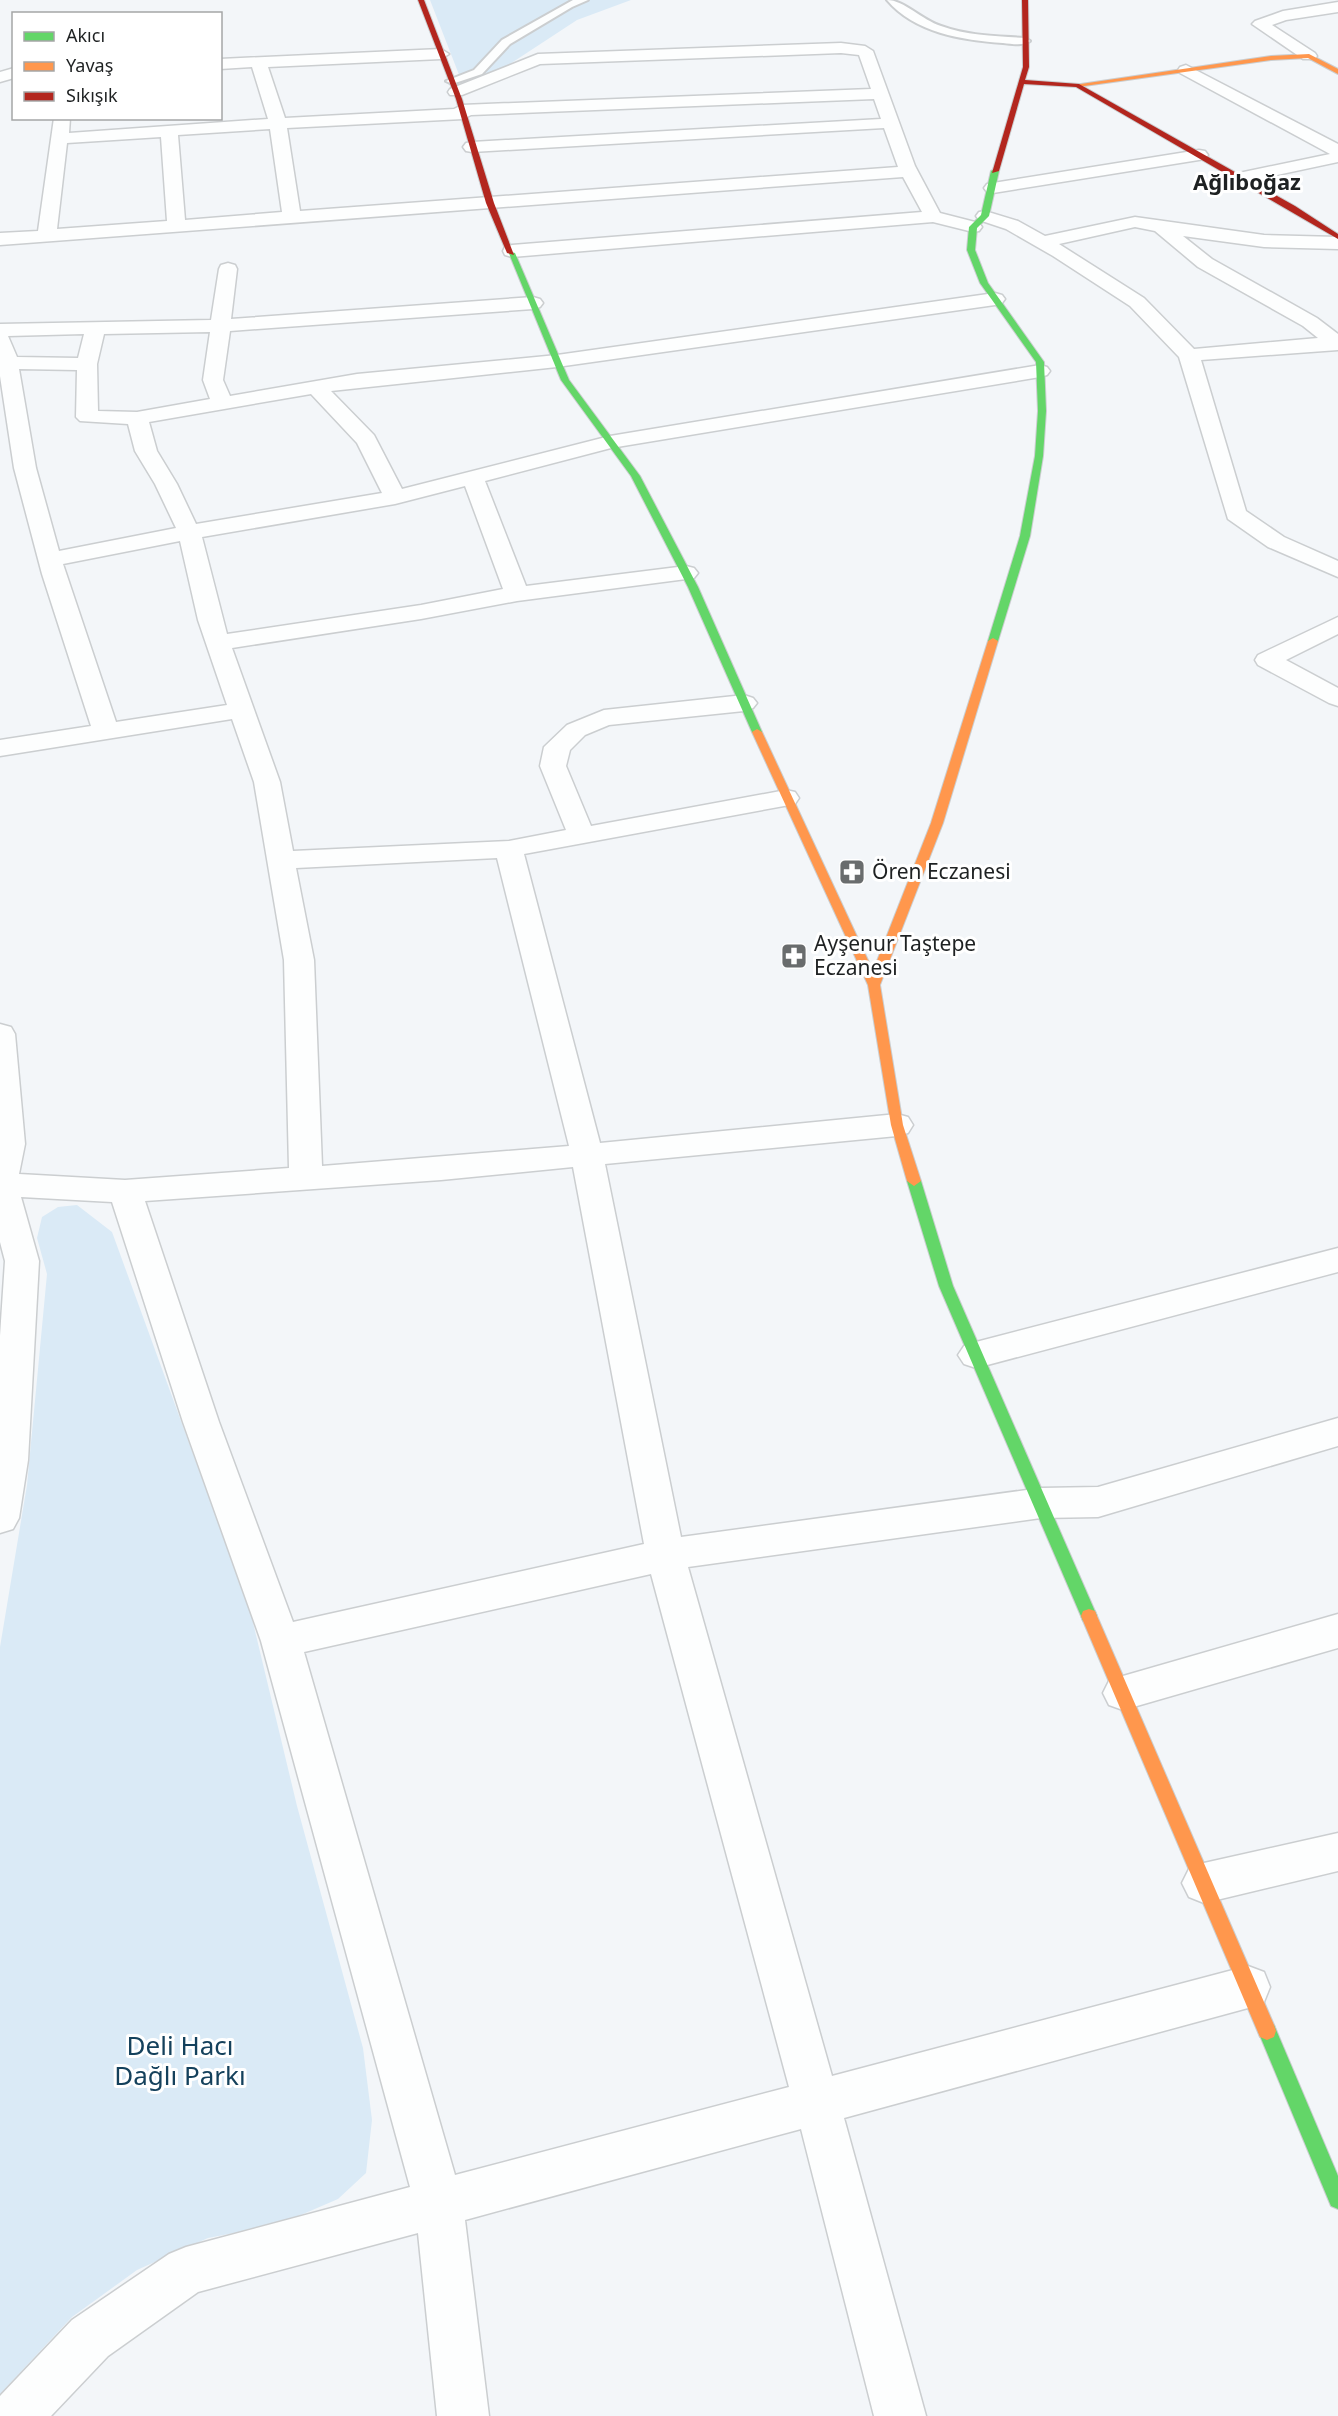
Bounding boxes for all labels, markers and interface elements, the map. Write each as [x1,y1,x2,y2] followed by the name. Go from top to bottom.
[12,12,222,120] legend
[66,23,105,47] text: Akıcı
[66,53,113,77] text: Yavaş
[66,83,118,107] text: Sıkışık
[1193,166,1301,196] district label: Ağlıboğaz
[837,857,867,887] pharmacy icon: Ören Eczanesi
[872,857,1011,885] place label: Ören Eczanesi
[814,929,976,981] place label: Ayşenur Taştepe Eczanesi
[779,941,809,971] pharmacy icon: Ayşenur Taştepe Eczanesi
[114,2027,246,2093] park label: Deli Hacı Dağlı Parkı

